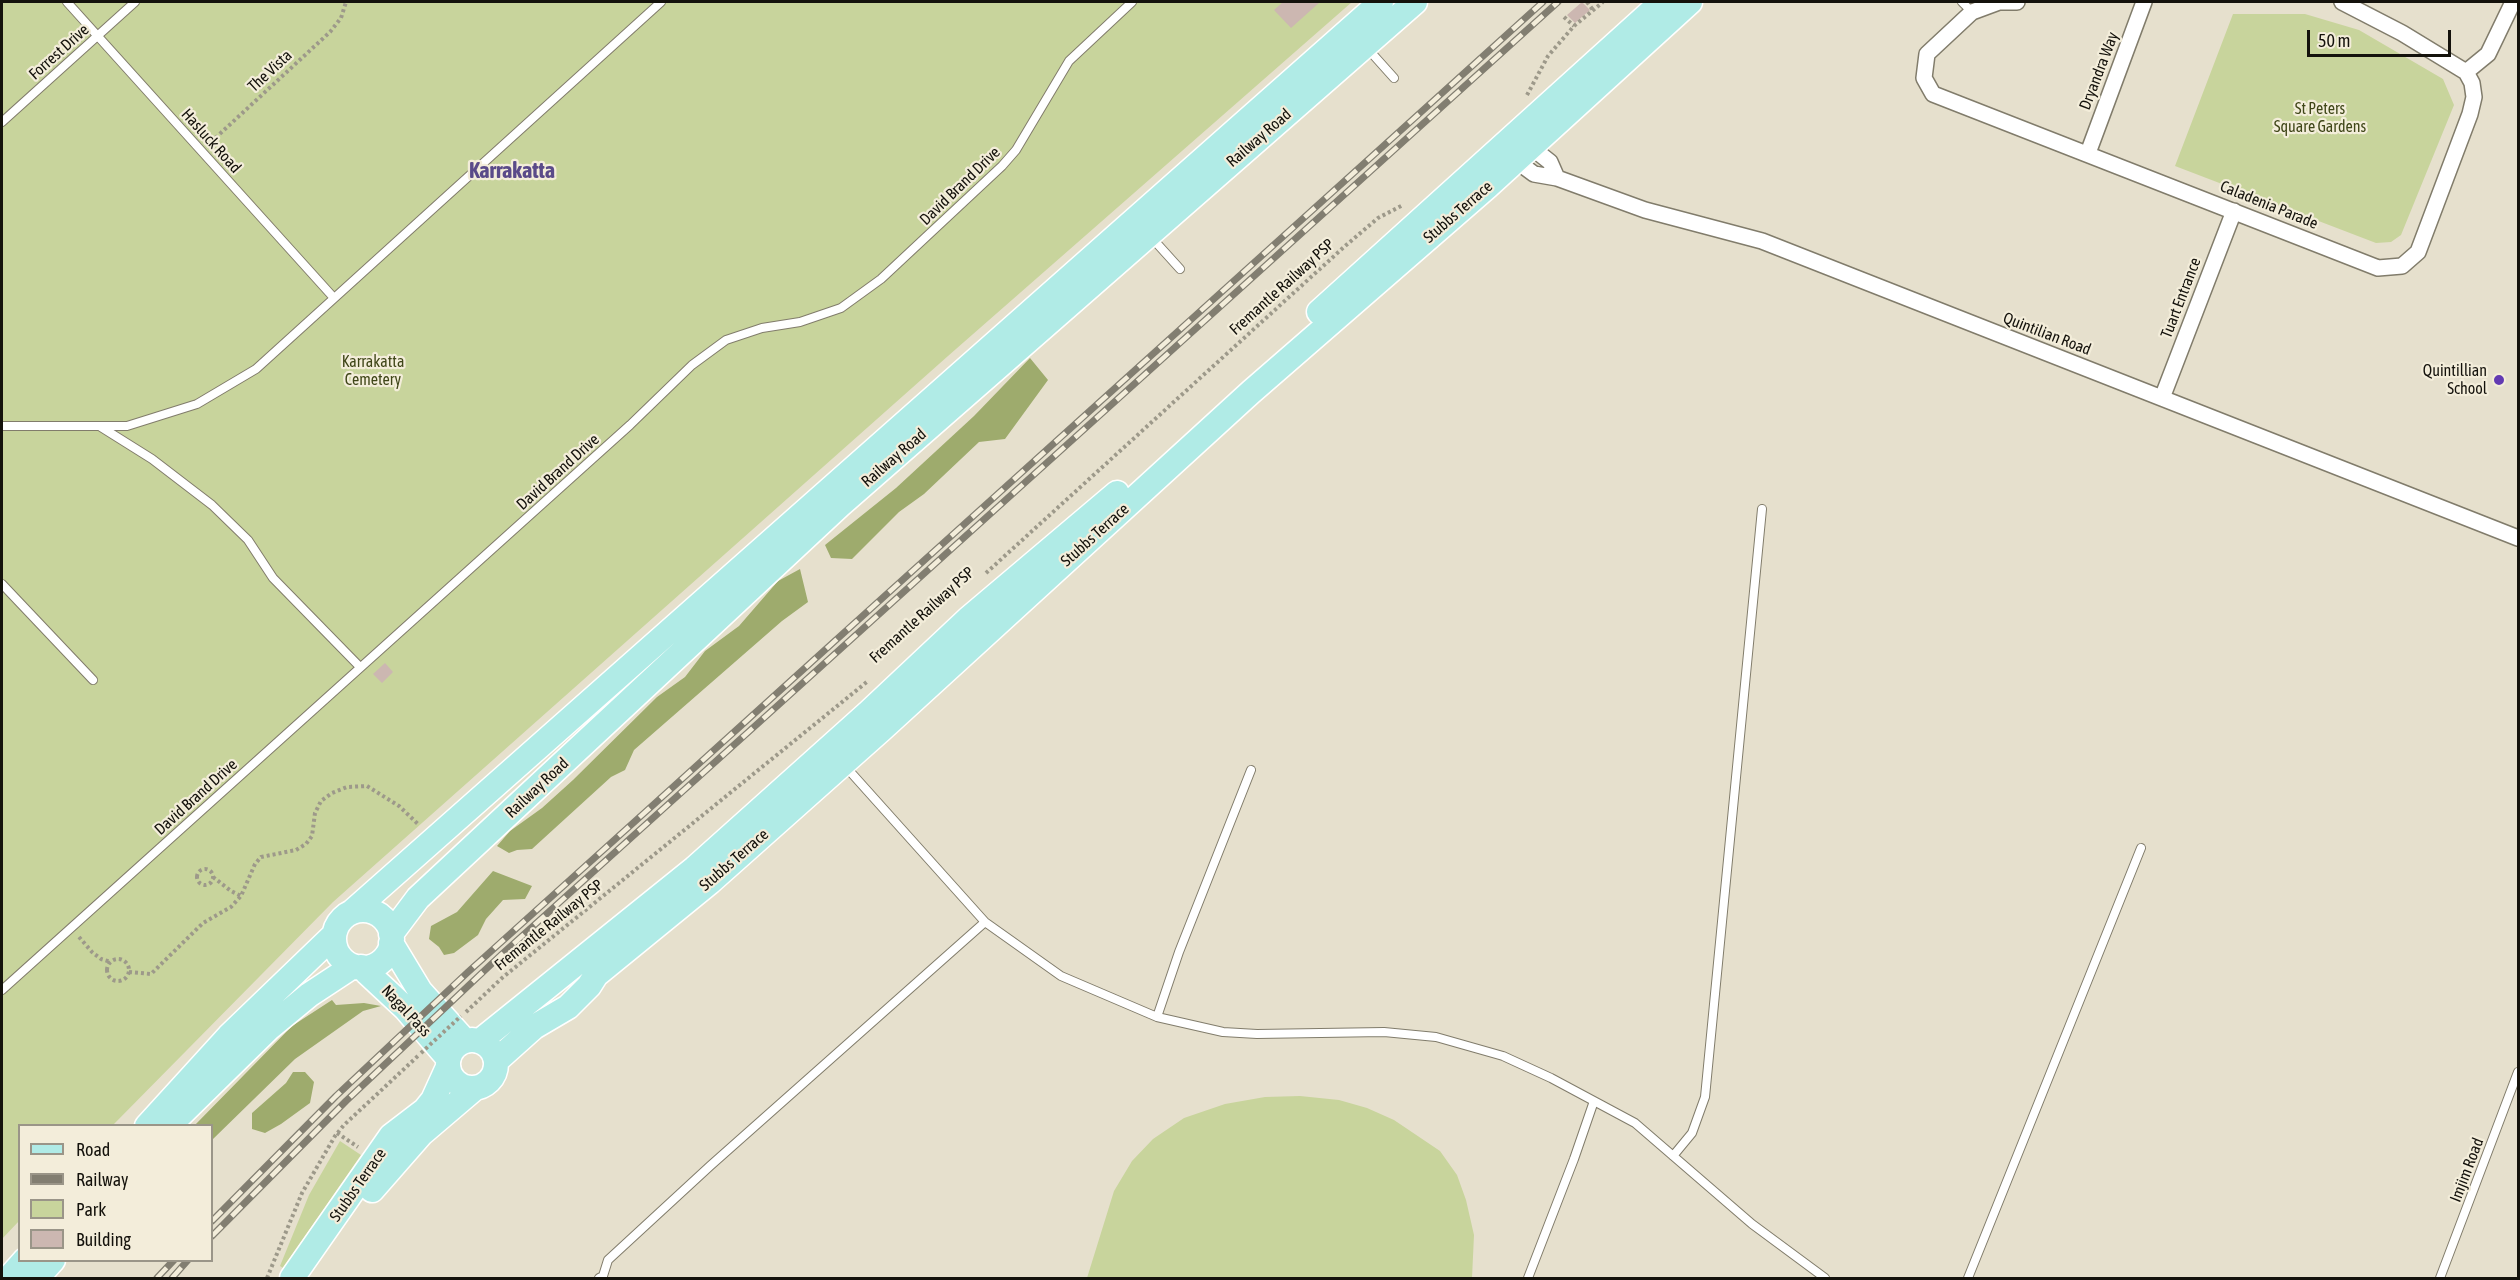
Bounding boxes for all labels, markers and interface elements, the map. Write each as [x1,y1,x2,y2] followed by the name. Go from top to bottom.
[2310,18,2454,56] scale bar
[25,20,93,84] street label: Forrest Drive
[2075,29,2123,113] street label: Dryandra Way
[2318,30,2350,51] text: 50 m
[244,46,296,96] street label: The Vista
[2274,99,2366,137] park label: St Peters Square Gardens
[177,105,245,177] street label: Hasluck Road
[1223,105,1295,171] street label: Railway Road
[916,143,1004,229] street label: David Brand Drive
[469,158,555,184] district label: Karrakatta
[1420,177,1496,247] street label: Stubbs Terrace
[2217,177,2321,233] street label: Caladenia Parade
[1226,235,1338,339] street label: Fremantle Railway PSP
[2157,255,2205,341] street label: Tuart Entrance
[2000,308,2094,360] street label: Quintilian Road
[342,352,404,390] park label: Karrakatta Cemetery
[2423,361,2487,399] place label: Quintillian School
[2492,373,2506,387] marker: Quintillian School
[858,425,930,491] street label: Railway Road
[513,430,603,514] street label: David Brand Drive
[1057,499,1133,571] street label: Stubbs Terrace
[866,563,978,667] street label: Fremantle Railway PSP
[501,754,573,822] street label: Railway Road
[151,755,241,839] street label: David Brand Drive
[696,825,772,895] street label: Stubbs Terrace
[491,875,607,975] street label: Fremantle Railway PSP
[377,981,435,1041] street label: Nagal Pass
[18,1124,213,1262] legend
[2446,1135,2488,1205] street label: Imjim Road
[76,1139,110,1160] text: Road
[326,1145,390,1225] street label: Stubbs Terrace
[76,1169,128,1190] text: Railway
[76,1199,106,1220] text: Park
[76,1229,131,1250] text: Building

